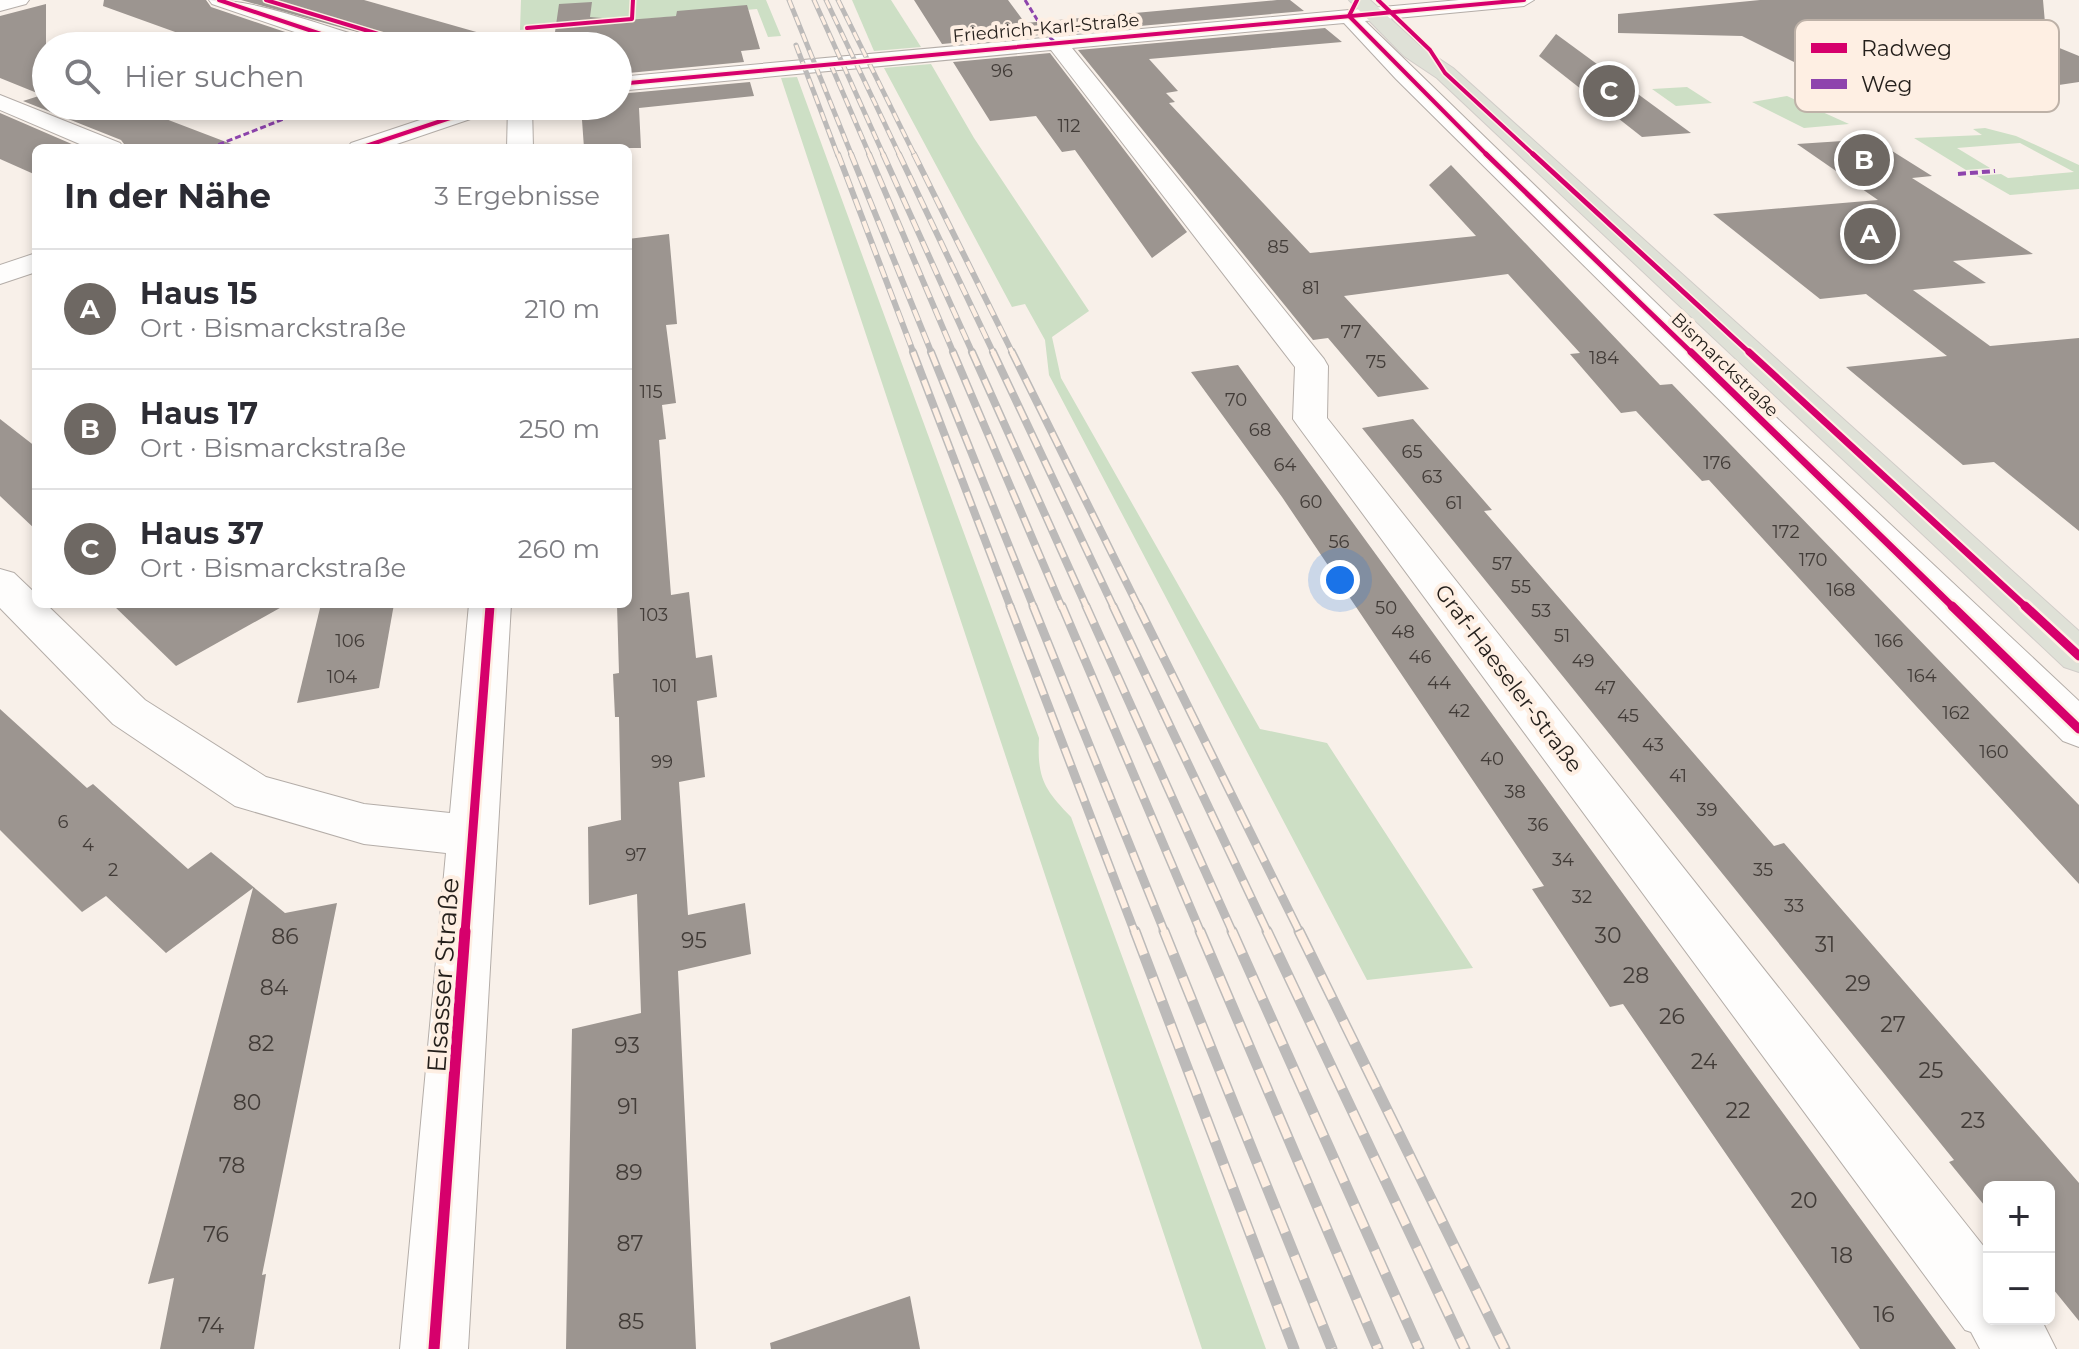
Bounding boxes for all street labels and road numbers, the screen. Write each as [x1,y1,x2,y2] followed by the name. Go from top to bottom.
[952,9,1140,47] street label: Friedrich-Karl-Straße
[1667,308,1783,422] street label: Bismarckstraße
[1429,579,1588,778] street label: Graf-Haeseler-Straße
[420,877,466,1073] street label: Elsasser Straße

